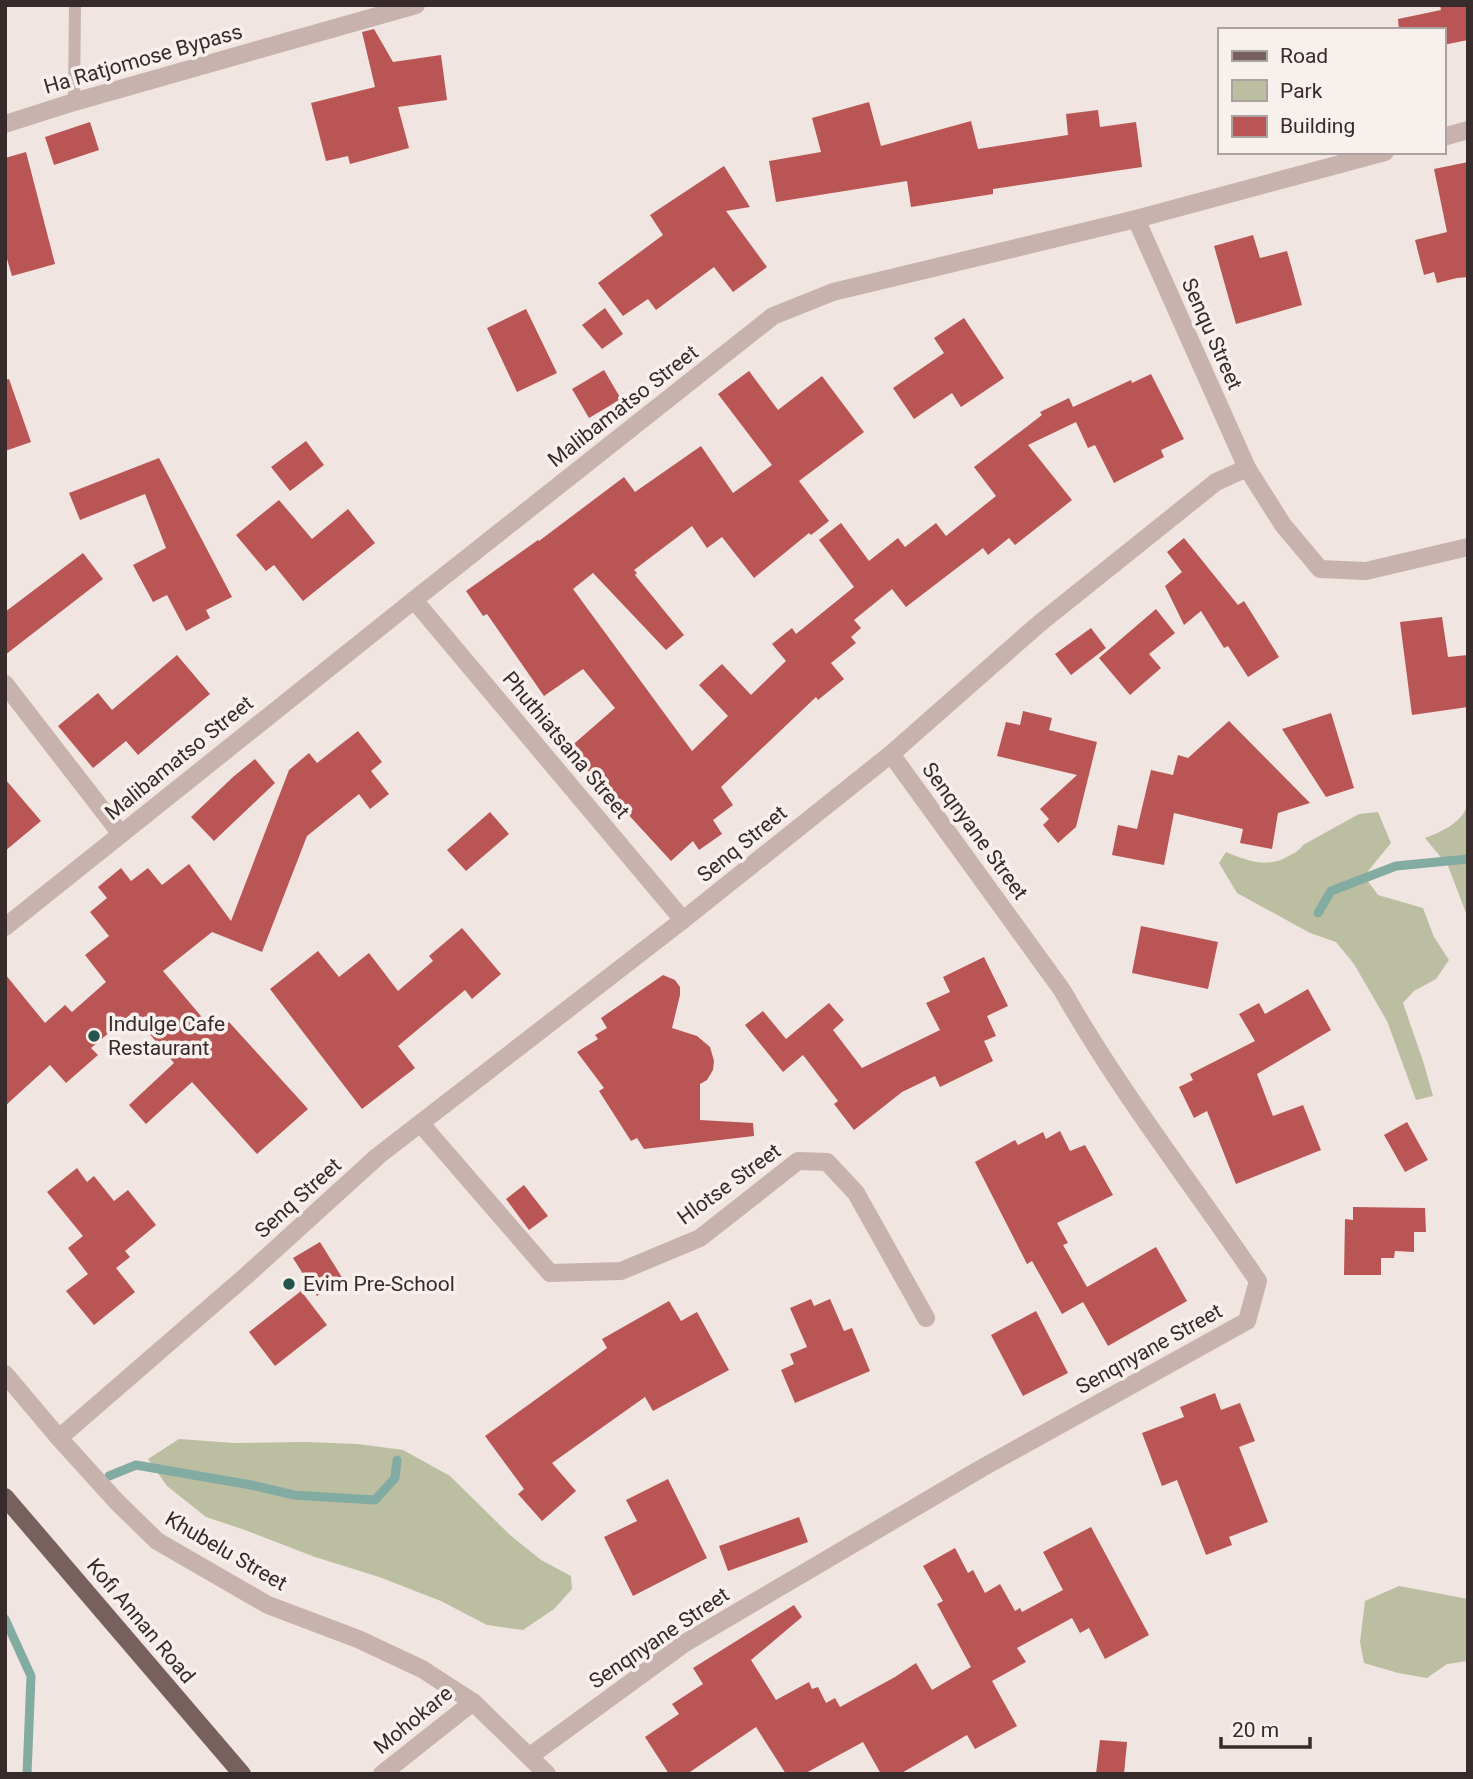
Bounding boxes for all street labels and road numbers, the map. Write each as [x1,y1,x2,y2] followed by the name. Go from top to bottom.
[41,19,245,99] street label: Ha Ratjomose Bypass
[1177,275,1247,394] street label: Senqu Street
[543,340,703,472] street label: Malibamatso Street
[498,667,634,823] street label: Phuthiatsana Street
[100,691,258,825] street label: Malibamatso Street
[917,758,1033,904] street label: Senqnyane Street
[693,801,792,887] street label: Senq Street
[673,1139,785,1229] street label: Hlotse Street
[250,1153,346,1243] street label: Senq Street
[1072,1299,1226,1399] street label: Senqnyane Street
[161,1506,291,1596] street label: Khubelu Street
[82,1554,200,1688] street label: Kofi Annan Road
[585,1582,733,1694] street label: Senqnyane Street
[369,1681,457,1759] street label: Mohokare

